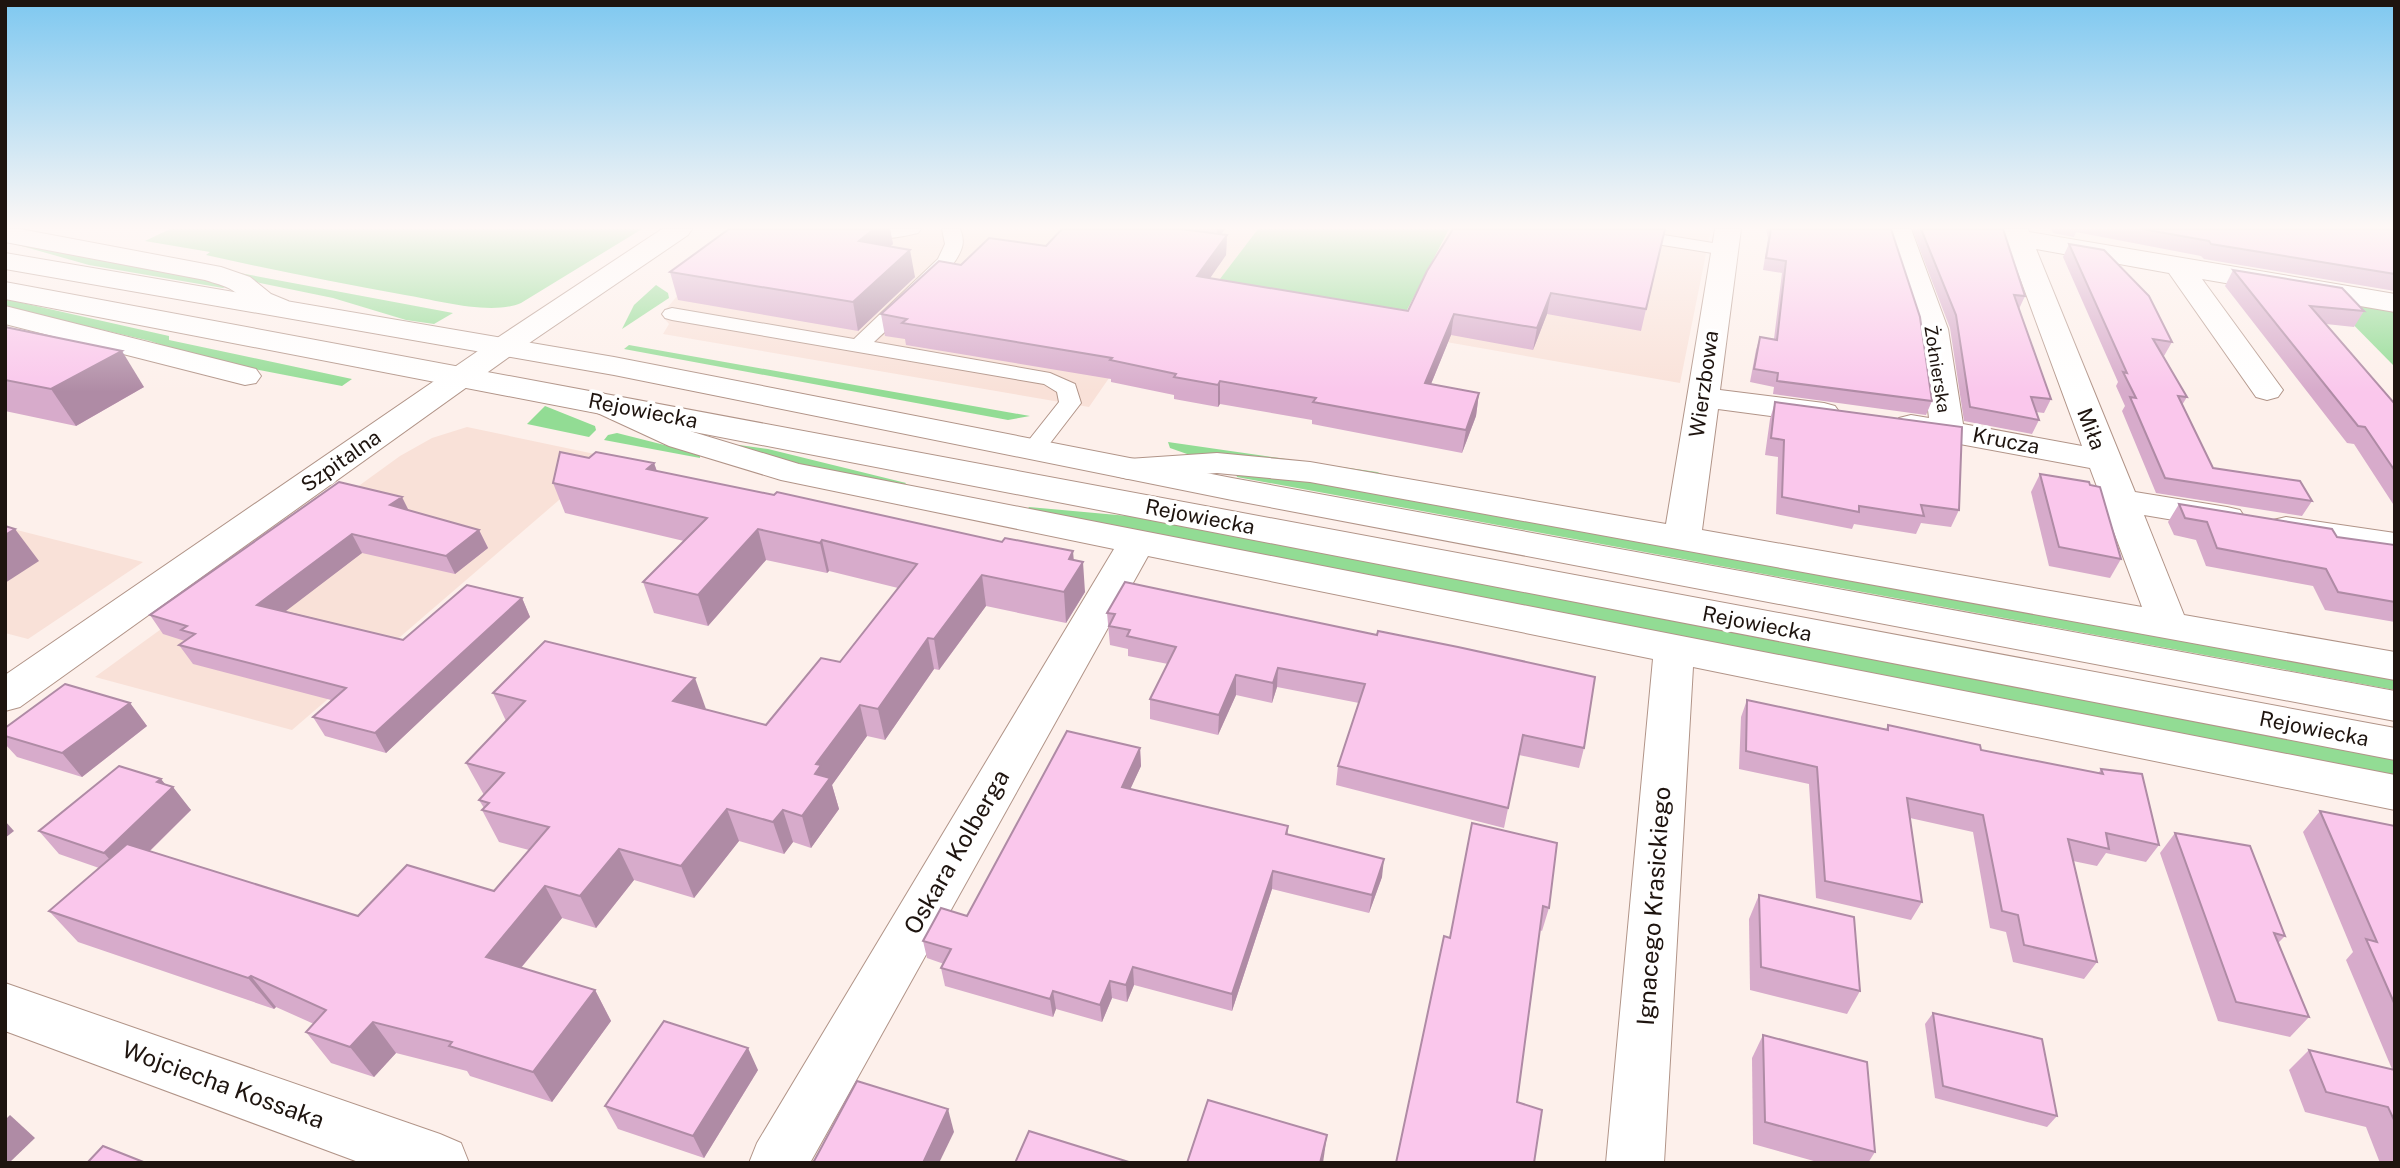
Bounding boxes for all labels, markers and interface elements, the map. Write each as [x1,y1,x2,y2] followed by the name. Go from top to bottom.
[1920,323,1956,414] street label: Żołnierska
[1684,329,1723,439] street label: Wierzbowa
[586,388,700,433] street label: Rejowiecka
[2072,404,2111,453] street label: Miła
[1970,422,2042,459] street label: Krucza
[296,424,385,497] street label: Szpitalna
[1143,494,1257,539] street label: Rejowiecka
[1700,601,1814,646] street label: Rejowiecka
[2257,706,2371,751] street label: Rejowiecka
[898,764,1015,939] street label: Oskara Kolberga
[1631,786,1675,1026] street label: Ignacego Krasickiego
[118,1034,328,1134] street label: Wojciecha Kossaka

